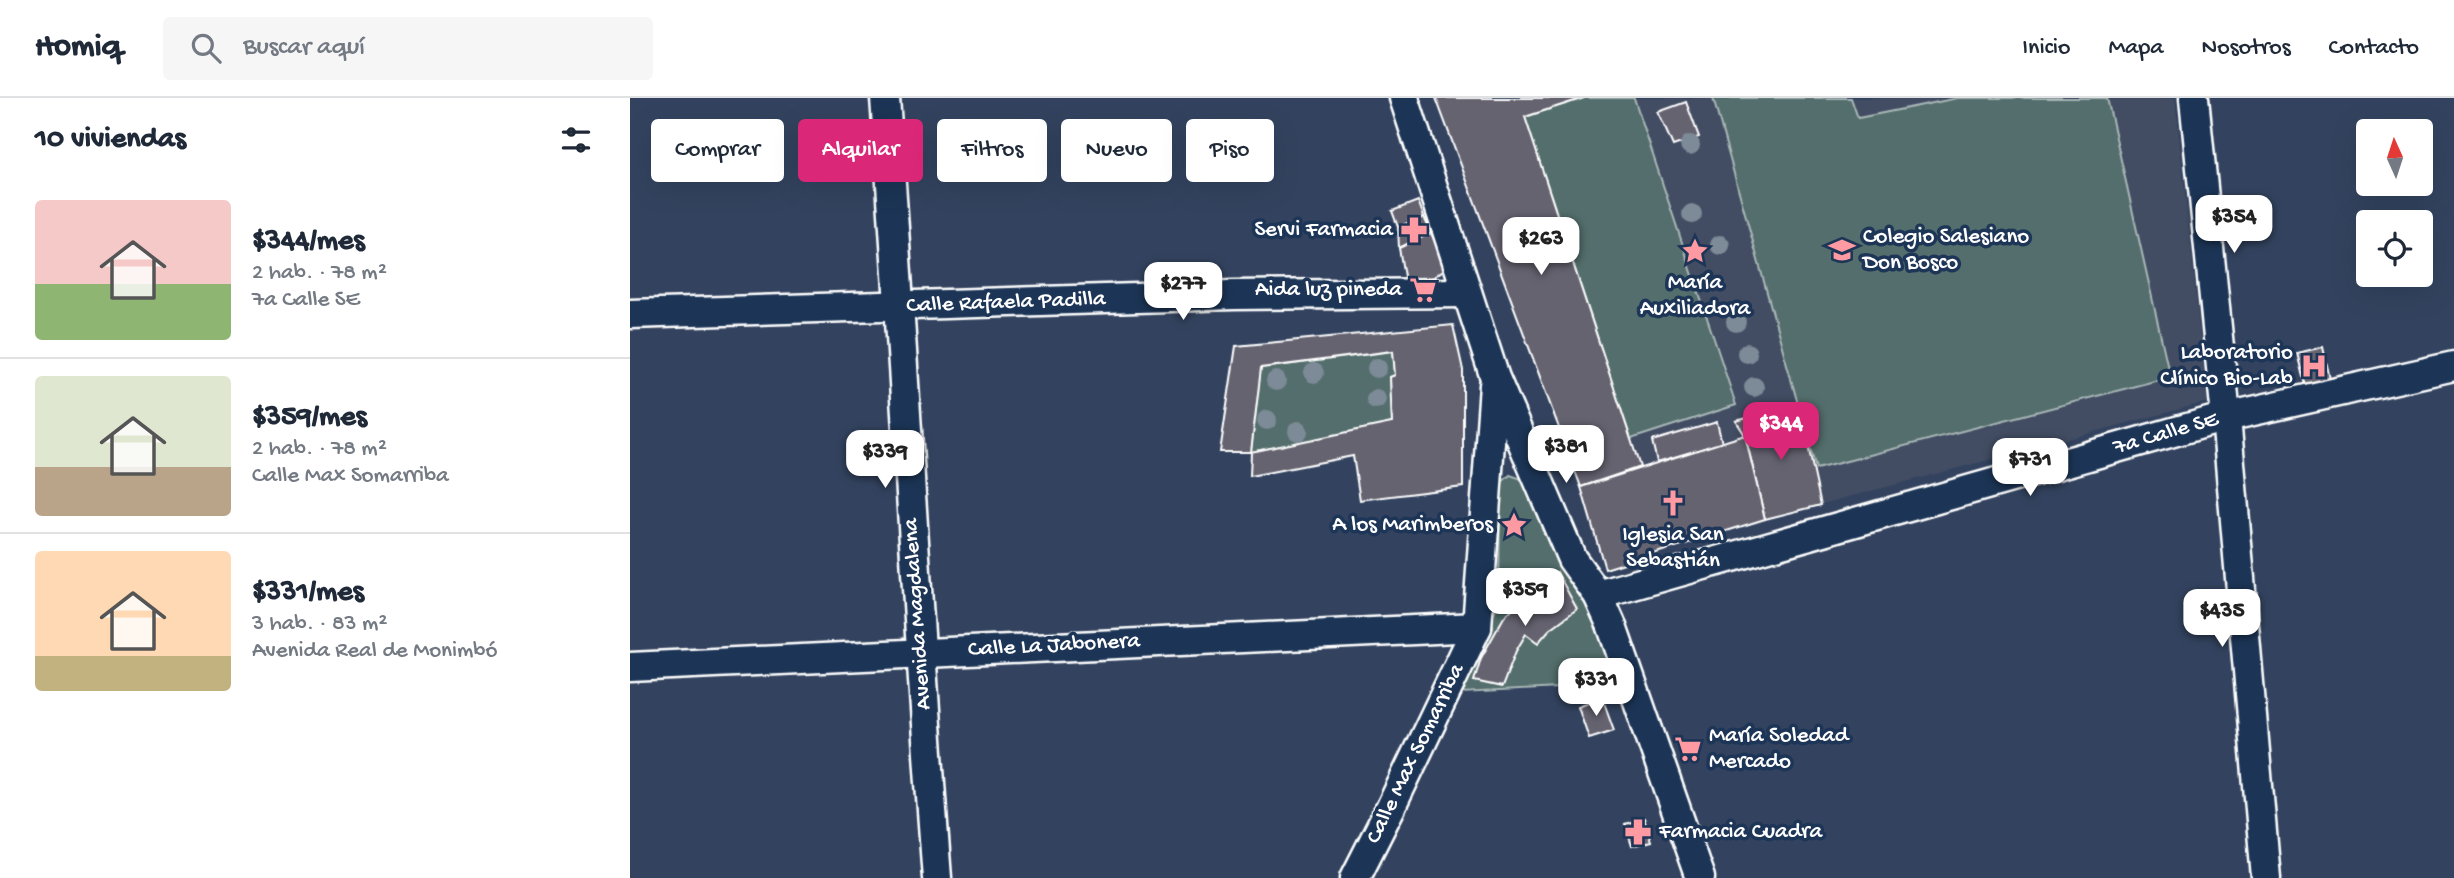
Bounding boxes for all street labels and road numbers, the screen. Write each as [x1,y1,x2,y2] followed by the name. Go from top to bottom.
[906,286,1107,320] street label: Calle Rafaela Padilla
[2109,406,2223,462] street label: 7a Calle SE
[898,516,938,711] street label: Avenida Magdalena
[967,628,1142,664] street label: Calle La Jabonera
[1361,659,1472,848] street label: Calle Max Somarriba

